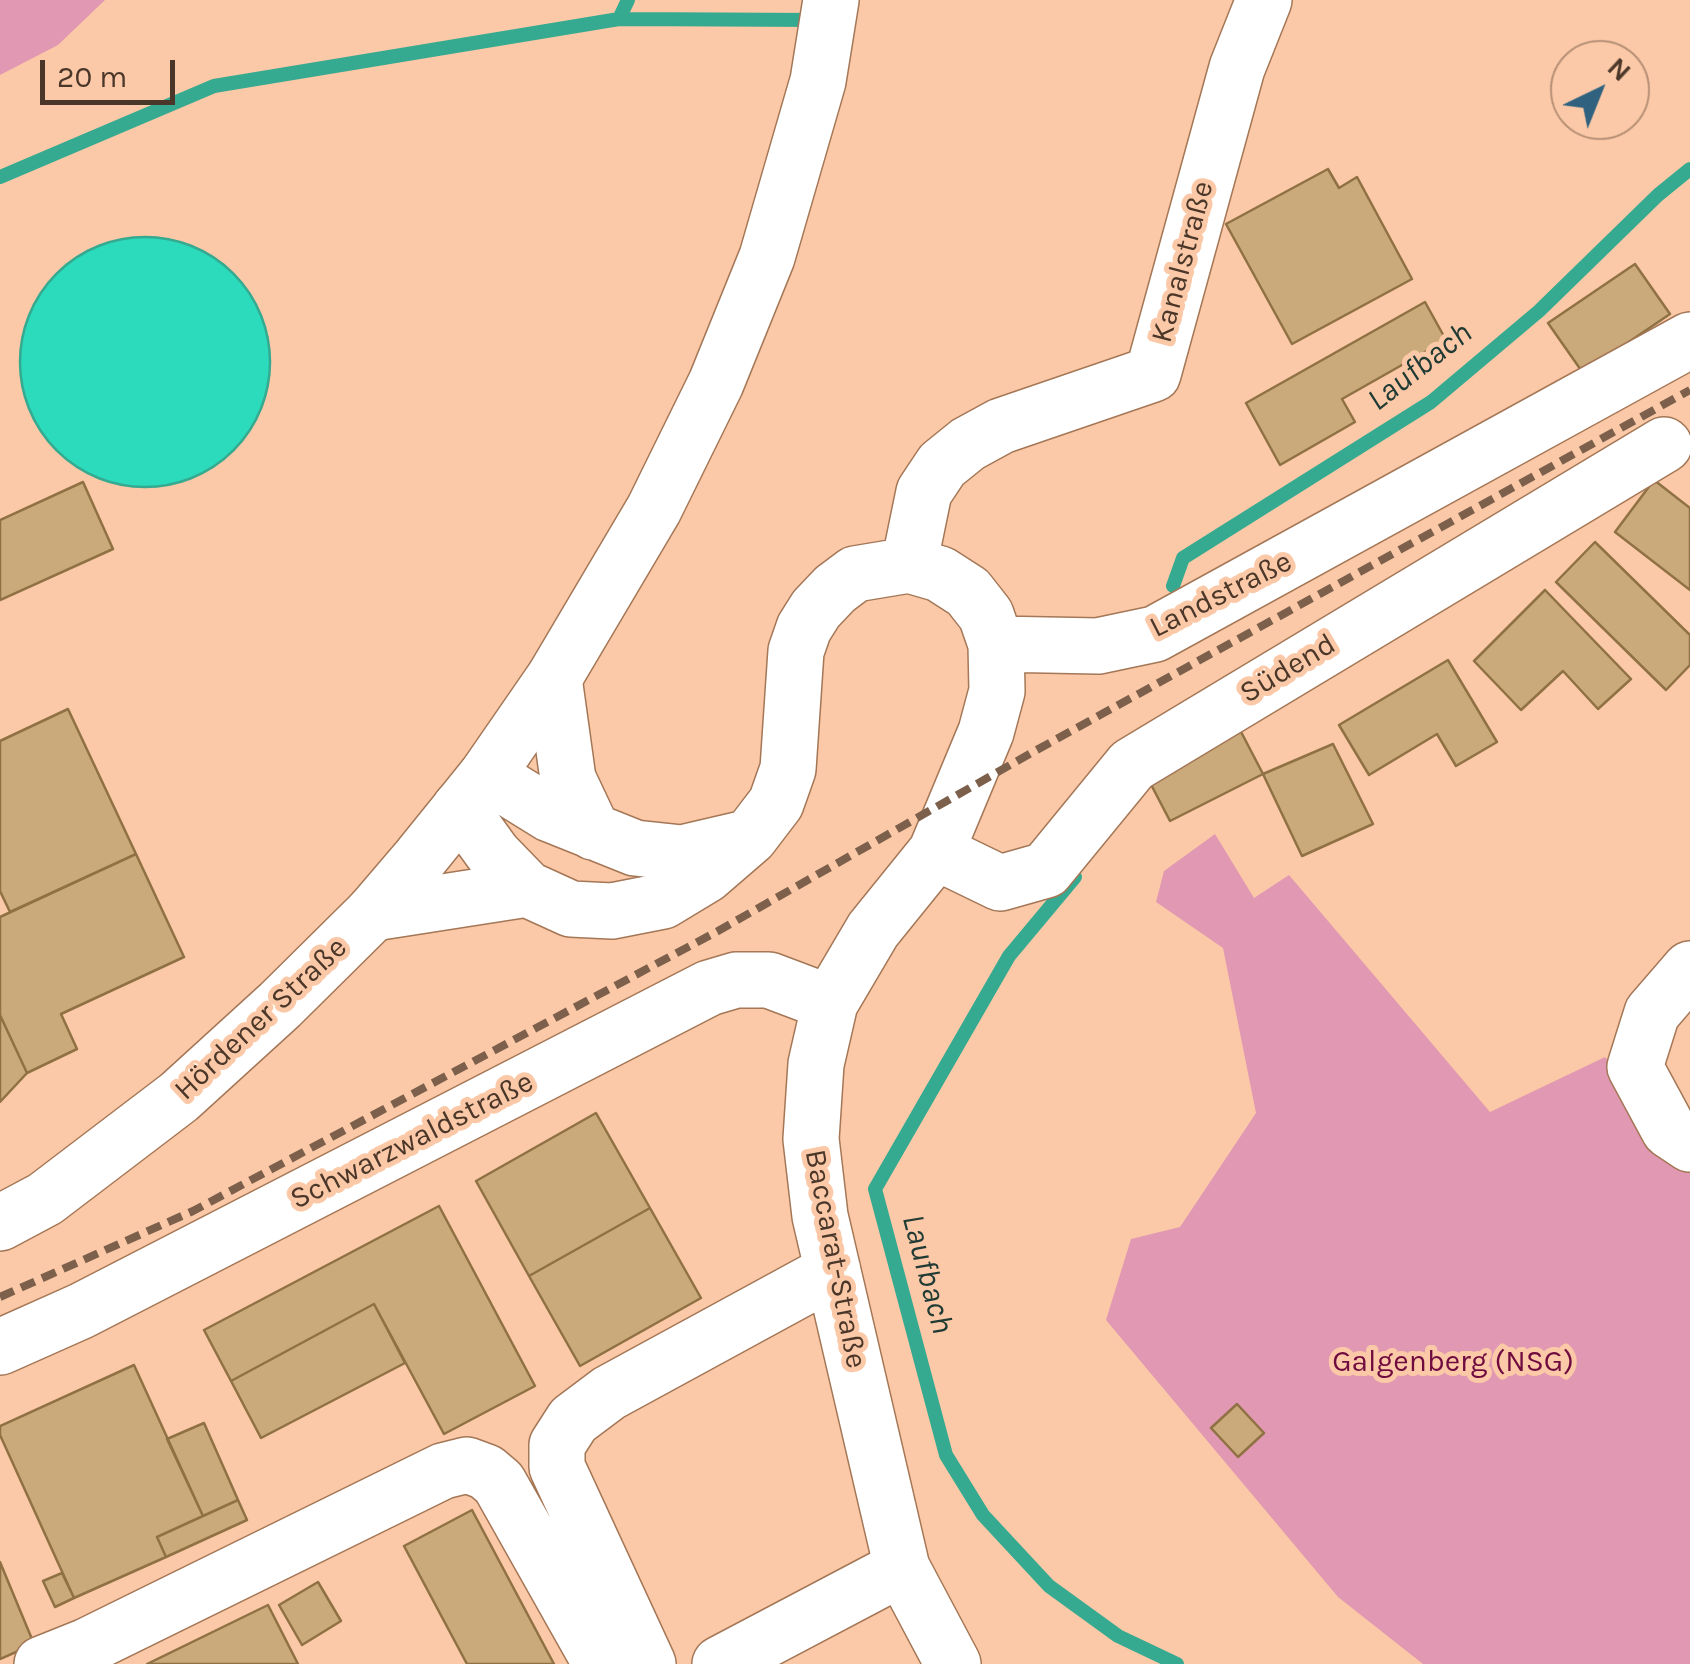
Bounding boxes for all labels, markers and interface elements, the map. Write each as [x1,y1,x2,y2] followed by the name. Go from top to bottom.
[45,40,180,102] scale bar
[1550,40,1650,140] north arrow
[1601,50,1638,88] text: N
[57,59,127,95] text: 20 m
[1144,177,1222,347] street label: Kanalstraße
[1360,314,1480,420] water label: Laufbach
[1144,544,1298,646] street label: Landstraße
[1234,626,1342,712] street label: Südend
[167,930,355,1108] street label: Hördener Straße
[285,1064,539,1218] street label: Schwarzwaldstraße
[796,1146,874,1372] street label: Baccarat-Straße
[893,1210,961,1338] water label: Laufbach
[1332,1344,1574,1380] park label: Galgenberg (NSG)

